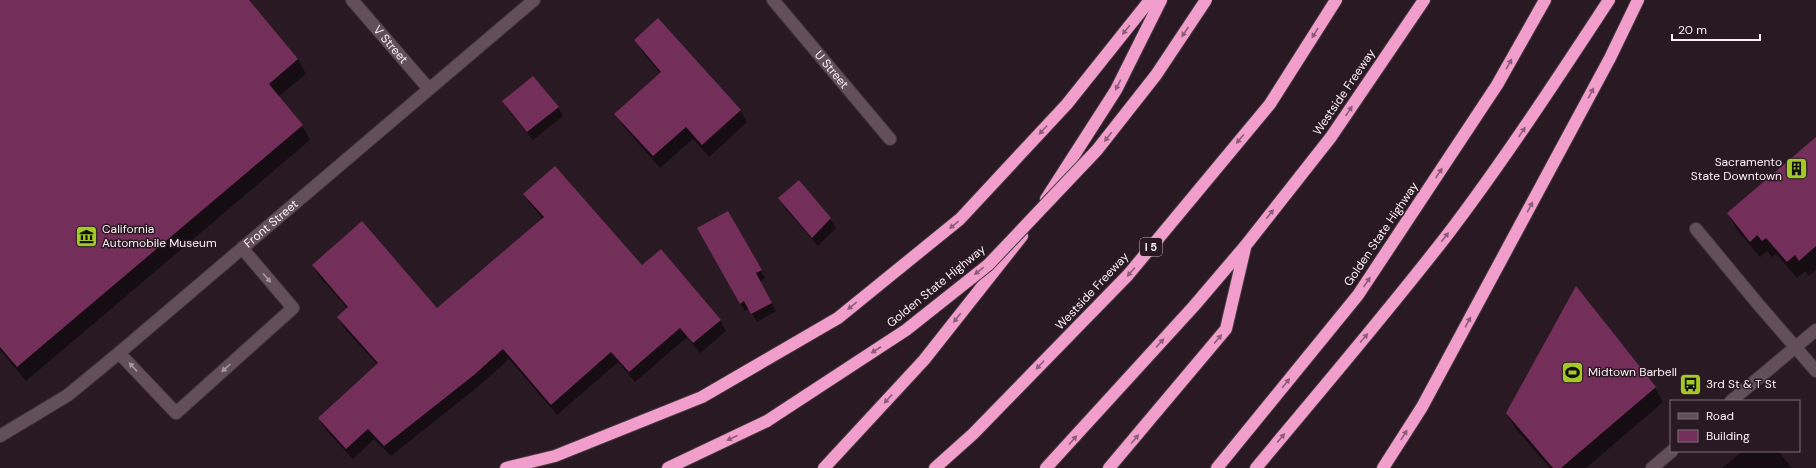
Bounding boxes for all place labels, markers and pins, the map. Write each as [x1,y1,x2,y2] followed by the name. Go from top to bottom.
[1691,154,1782,184] place label: Sacramento State Downtown
[1784,156,1810,182] building icon: Sacramento State Downtown
[102,221,217,251] place label: California Automobile Museum
[73,223,99,249] museum icon: California Automobile Museum
[1559,359,1585,385] sports icon: Midtown Barbell
[1588,364,1677,380] place label: Midtown Barbell
[1678,371,1704,397] bus stop icon: 3rd St & T St
[1706,376,1777,392] place label: 3rd St & T St

